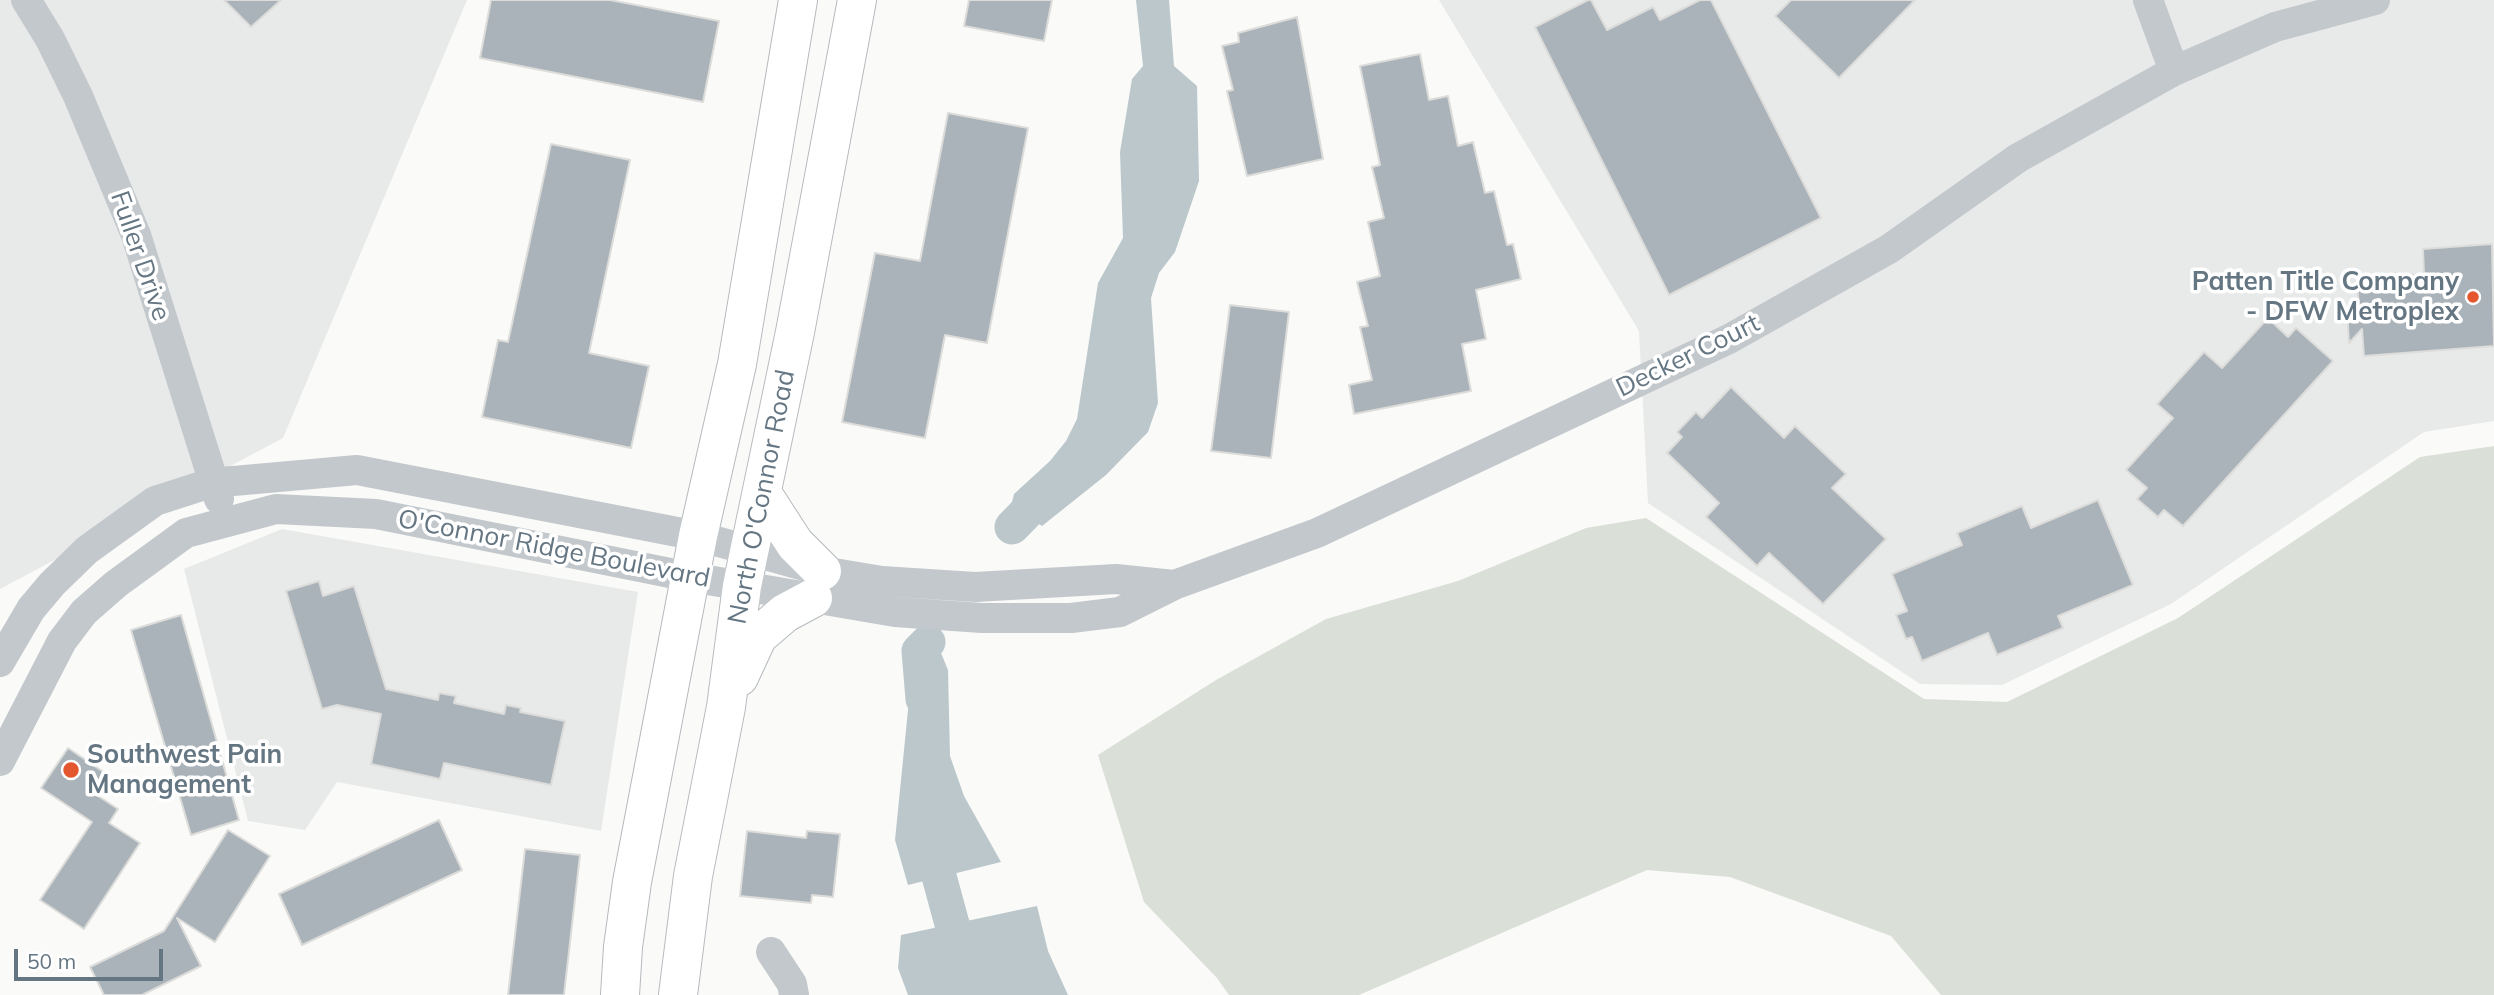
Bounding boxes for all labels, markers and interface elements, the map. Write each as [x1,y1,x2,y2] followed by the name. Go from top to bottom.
[103,187,177,325] street label: Fuller Drive
[2192,266,2459,328] place label: Patten Title Company - DFW Metroplex
[2465,289,2481,305] marker: Patten Title Company - DFW Metroplex
[1611,308,1765,404] street label: Decker Court
[722,367,802,627] street label: North O'Connor Road
[395,503,713,595] street label: O'Connor Ridge Boulevard
[87,739,282,800] place label: Southwest Pain Management
[61,760,81,780] marker: Southwest Pain Management
[18,936,166,980] scale bar
[27,948,76,974] text: 50 m

